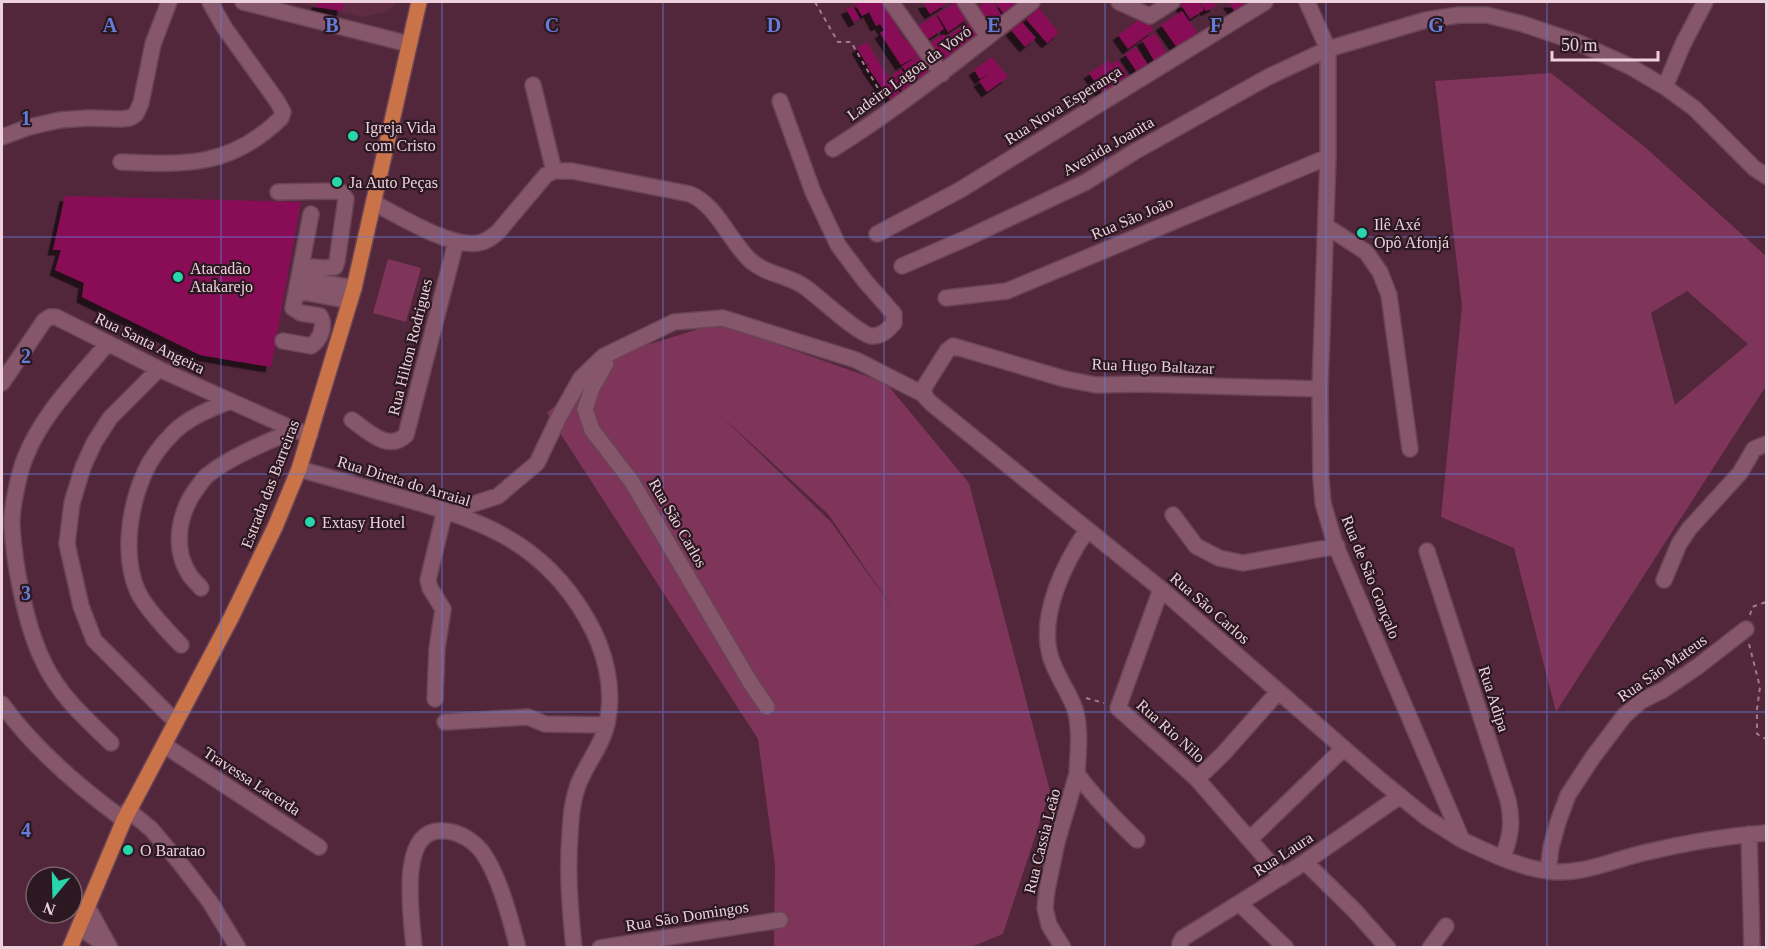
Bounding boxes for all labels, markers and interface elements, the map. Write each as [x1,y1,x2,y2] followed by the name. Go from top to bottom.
[103,14,118,36] text: A
[325,14,339,36] text: B
[545,14,559,36] text: C
[767,14,781,36] text: D
[987,14,1001,36] text: E
[1210,14,1222,36] text: F
[1428,14,1444,36] text: G
[844,22,975,125] street label: Ladeira Lagoa da Vovó
[1552,24,1658,62] scale bar
[1561,35,1598,55] text: 50 m
[1002,62,1125,149] street label: Rua Nova Esperança
[21,107,31,129] text: 1
[1059,113,1157,179] street label: Avenida Joanita
[365,119,436,154] place label: Igreja Vida com Cristo
[346,129,360,143] marker: Igreja Vida com Cristo
[349,174,438,192] place label: Ja Auto Peças
[330,175,344,189] marker: Ja Auto Peças
[1089,193,1175,243] street label: Rua São João
[1374,216,1449,252] place label: Ilê Axé Opô Afonjá
[1355,226,1369,240] marker: Ilê Axé Opô Afonjá
[190,260,253,296] place label: Atacadão Atakarejo
[171,270,185,284] marker: Atacadão Atakarejo
[385,277,436,417] street label: Rua Hilton Rodrigues
[92,309,208,378] street label: Rua Santa Angeira
[21,345,31,367] text: 2
[1091,355,1215,378] street label: Rua Hugo Baltazar
[238,417,302,551] street label: Estrada das Barreiras
[335,453,473,509] street label: Rua Direta do Arraial
[646,476,710,570] street label: Rua São Carlos
[1338,513,1403,641] street label: Rua de São Gonçalo
[322,514,406,532] place label: Extasy Hotel
[303,515,317,529] marker: Extasy Hotel
[1167,569,1253,647] street label: Rua São Carlos
[21,582,31,604] text: 3
[1614,631,1710,705] street label: Rua São Mateus
[1474,664,1513,734] street label: Rua Adipa
[1134,696,1208,766] street label: Rua Rio Nilo
[200,743,304,819] street label: Travessa Lacerda
[1021,787,1063,895] street label: Rua Cassia Leão
[21,819,31,841] text: 4
[1250,829,1316,879] street label: Rua Laura
[140,842,205,859] place label: O Baratao
[121,843,135,857] marker: O Baratao
[24,865,84,925] north arrow
[624,898,750,935] street label: Rua São Domingos
[41,899,58,919] text: N

